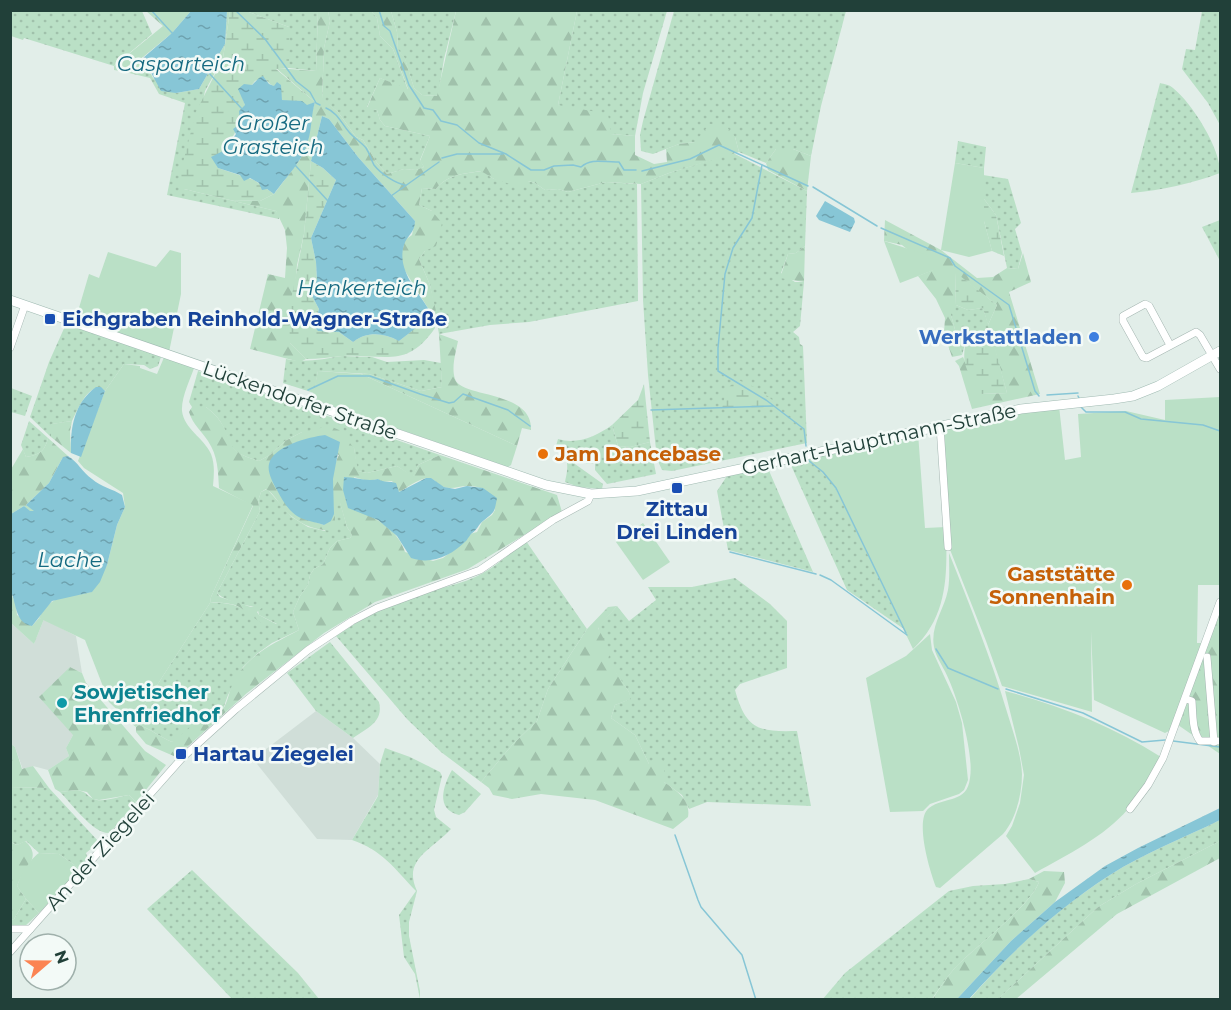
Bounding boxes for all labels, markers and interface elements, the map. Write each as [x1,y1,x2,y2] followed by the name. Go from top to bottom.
[117,51,245,76] water label: Casparteich
[222,110,324,159] water label: Großer Grasteich
[297,275,427,300] water label: Henkerteich
[62,307,448,331] place label: Eichgraben Reinhold-Wagner-Straße
[43,312,57,326] marker: Eichgraben Reinhold-Wagner-Straße
[919,325,1082,349] place label: Werkstattladen
[1087,330,1101,344] marker: Werkstattladen
[200,355,400,445] street label: Lückendorfer Straße
[740,398,1018,480] street label: Gerhart-Hauptmann-Straße
[554,442,721,466] place label: Jam Dancebase
[536,447,550,461] marker: Jam Dancebase
[670,481,684,495] marker: Zittau Drei Linden
[616,497,738,544] place label: Zittau Drei Linden
[38,547,103,572] water label: Lache
[989,562,1115,609] place label: Gaststätte Sonnenhain
[1120,578,1134,592] marker: Gaststätte Sonnenhain
[74,680,221,727] place label: Sowjetischer Ehrenfriedhof
[55,696,69,710] marker: Sowjetischer Ehrenfriedhof
[193,742,354,766] place label: Hartau Ziegelei
[174,747,188,761] marker: Hartau Ziegelei
[41,787,159,915] street label: An der Ziegelei
[18,932,78,992] north arrow
[50,948,73,966] text: N

